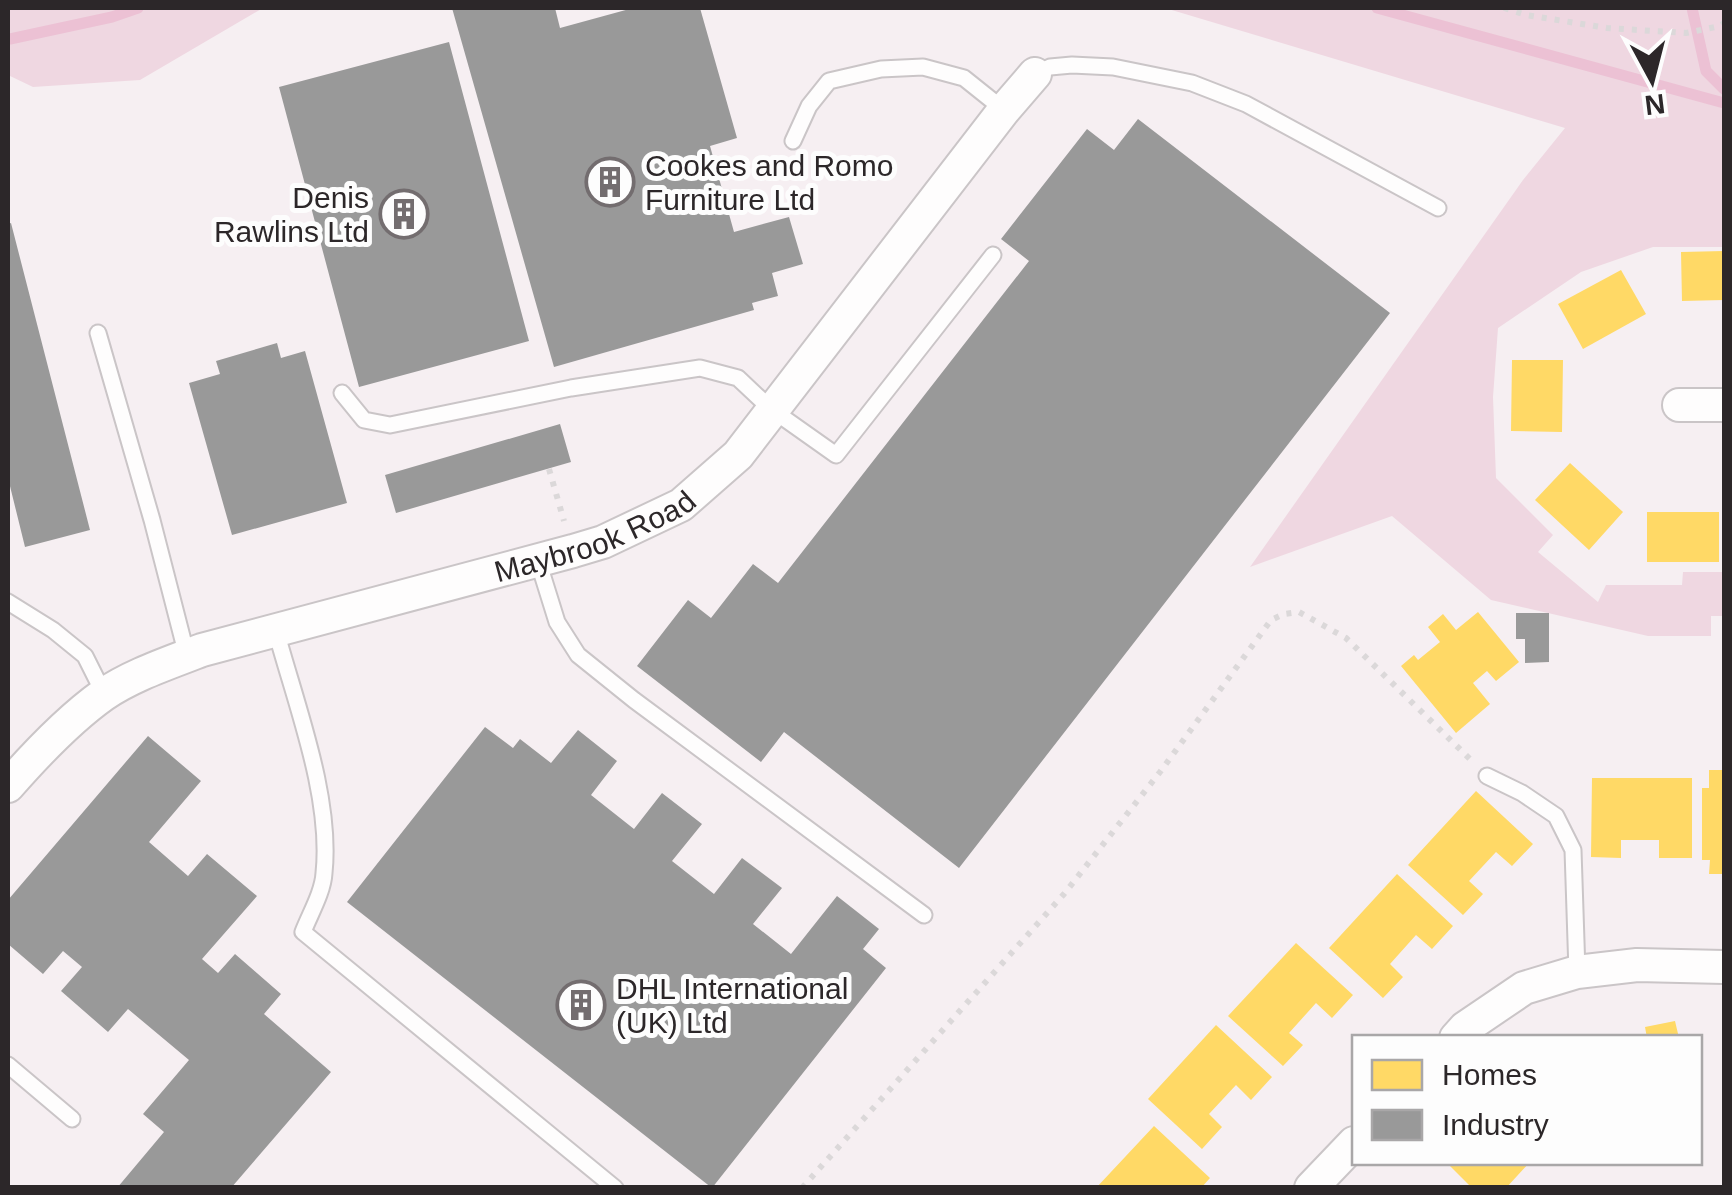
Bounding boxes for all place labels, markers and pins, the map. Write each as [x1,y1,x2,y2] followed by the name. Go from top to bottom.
[645,149,893,216] place label: Cookes and Romo Furniture Ltd
[584,156,636,208] building icon: Cookes and Romo Furniture Ltd
[214,181,369,248] place label: Denis Rawlins Ltd
[378,188,430,240] building icon: Denis Rawlins Ltd
[616,972,848,1039] place label: DHL International (UK) Ltd
[555,979,607,1031] building icon: DHL International (UK) Ltd

